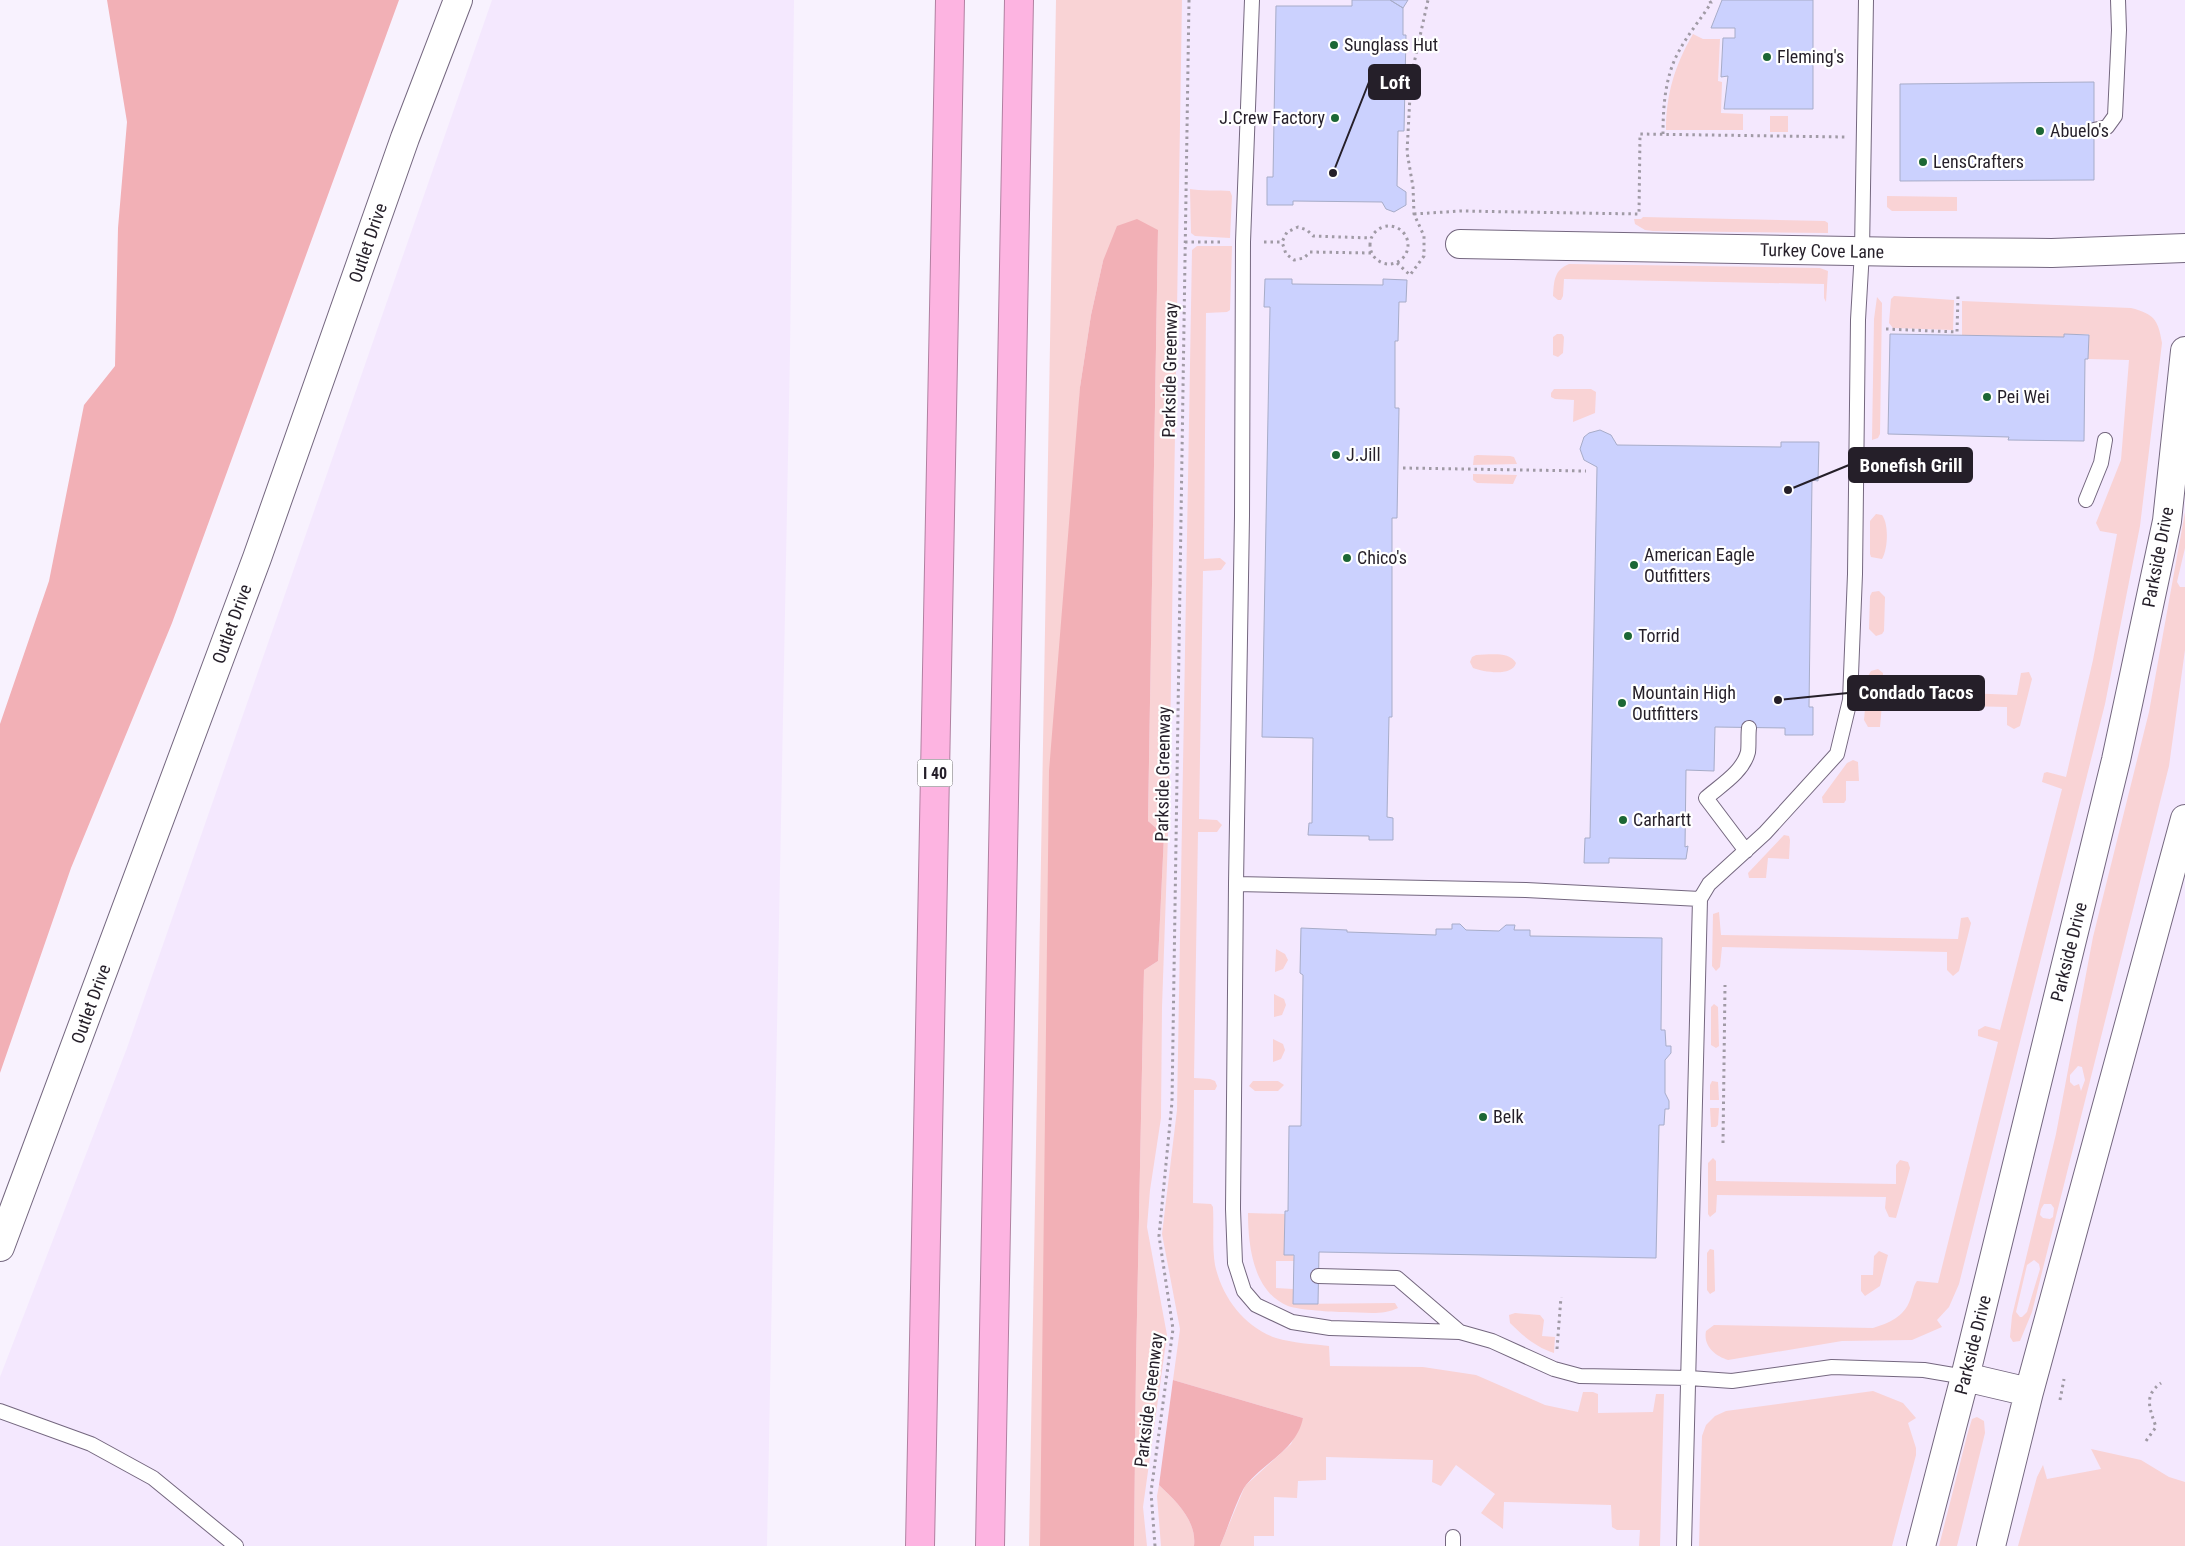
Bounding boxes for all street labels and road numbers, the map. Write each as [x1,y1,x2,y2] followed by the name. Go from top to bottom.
[344,200,391,285] street label: Outlet Drive
[1760,239,1884,262] street label: Turkey Cove Lane
[1158,302,1181,438] street label: Parkside Greenway
[2137,505,2178,609] street label: Parkside Drive
[208,581,256,666] street label: Outlet Drive
[1151,706,1174,842] street label: Parkside Greenway
[918,760,952,786] road number: I 40
[2046,900,2091,1004] street label: Parkside Drive
[67,961,115,1046] street label: Outlet Drive
[1950,1293,1995,1397] street label: Parkside Drive
[1130,1331,1167,1468] street label: Parkside Greenway

